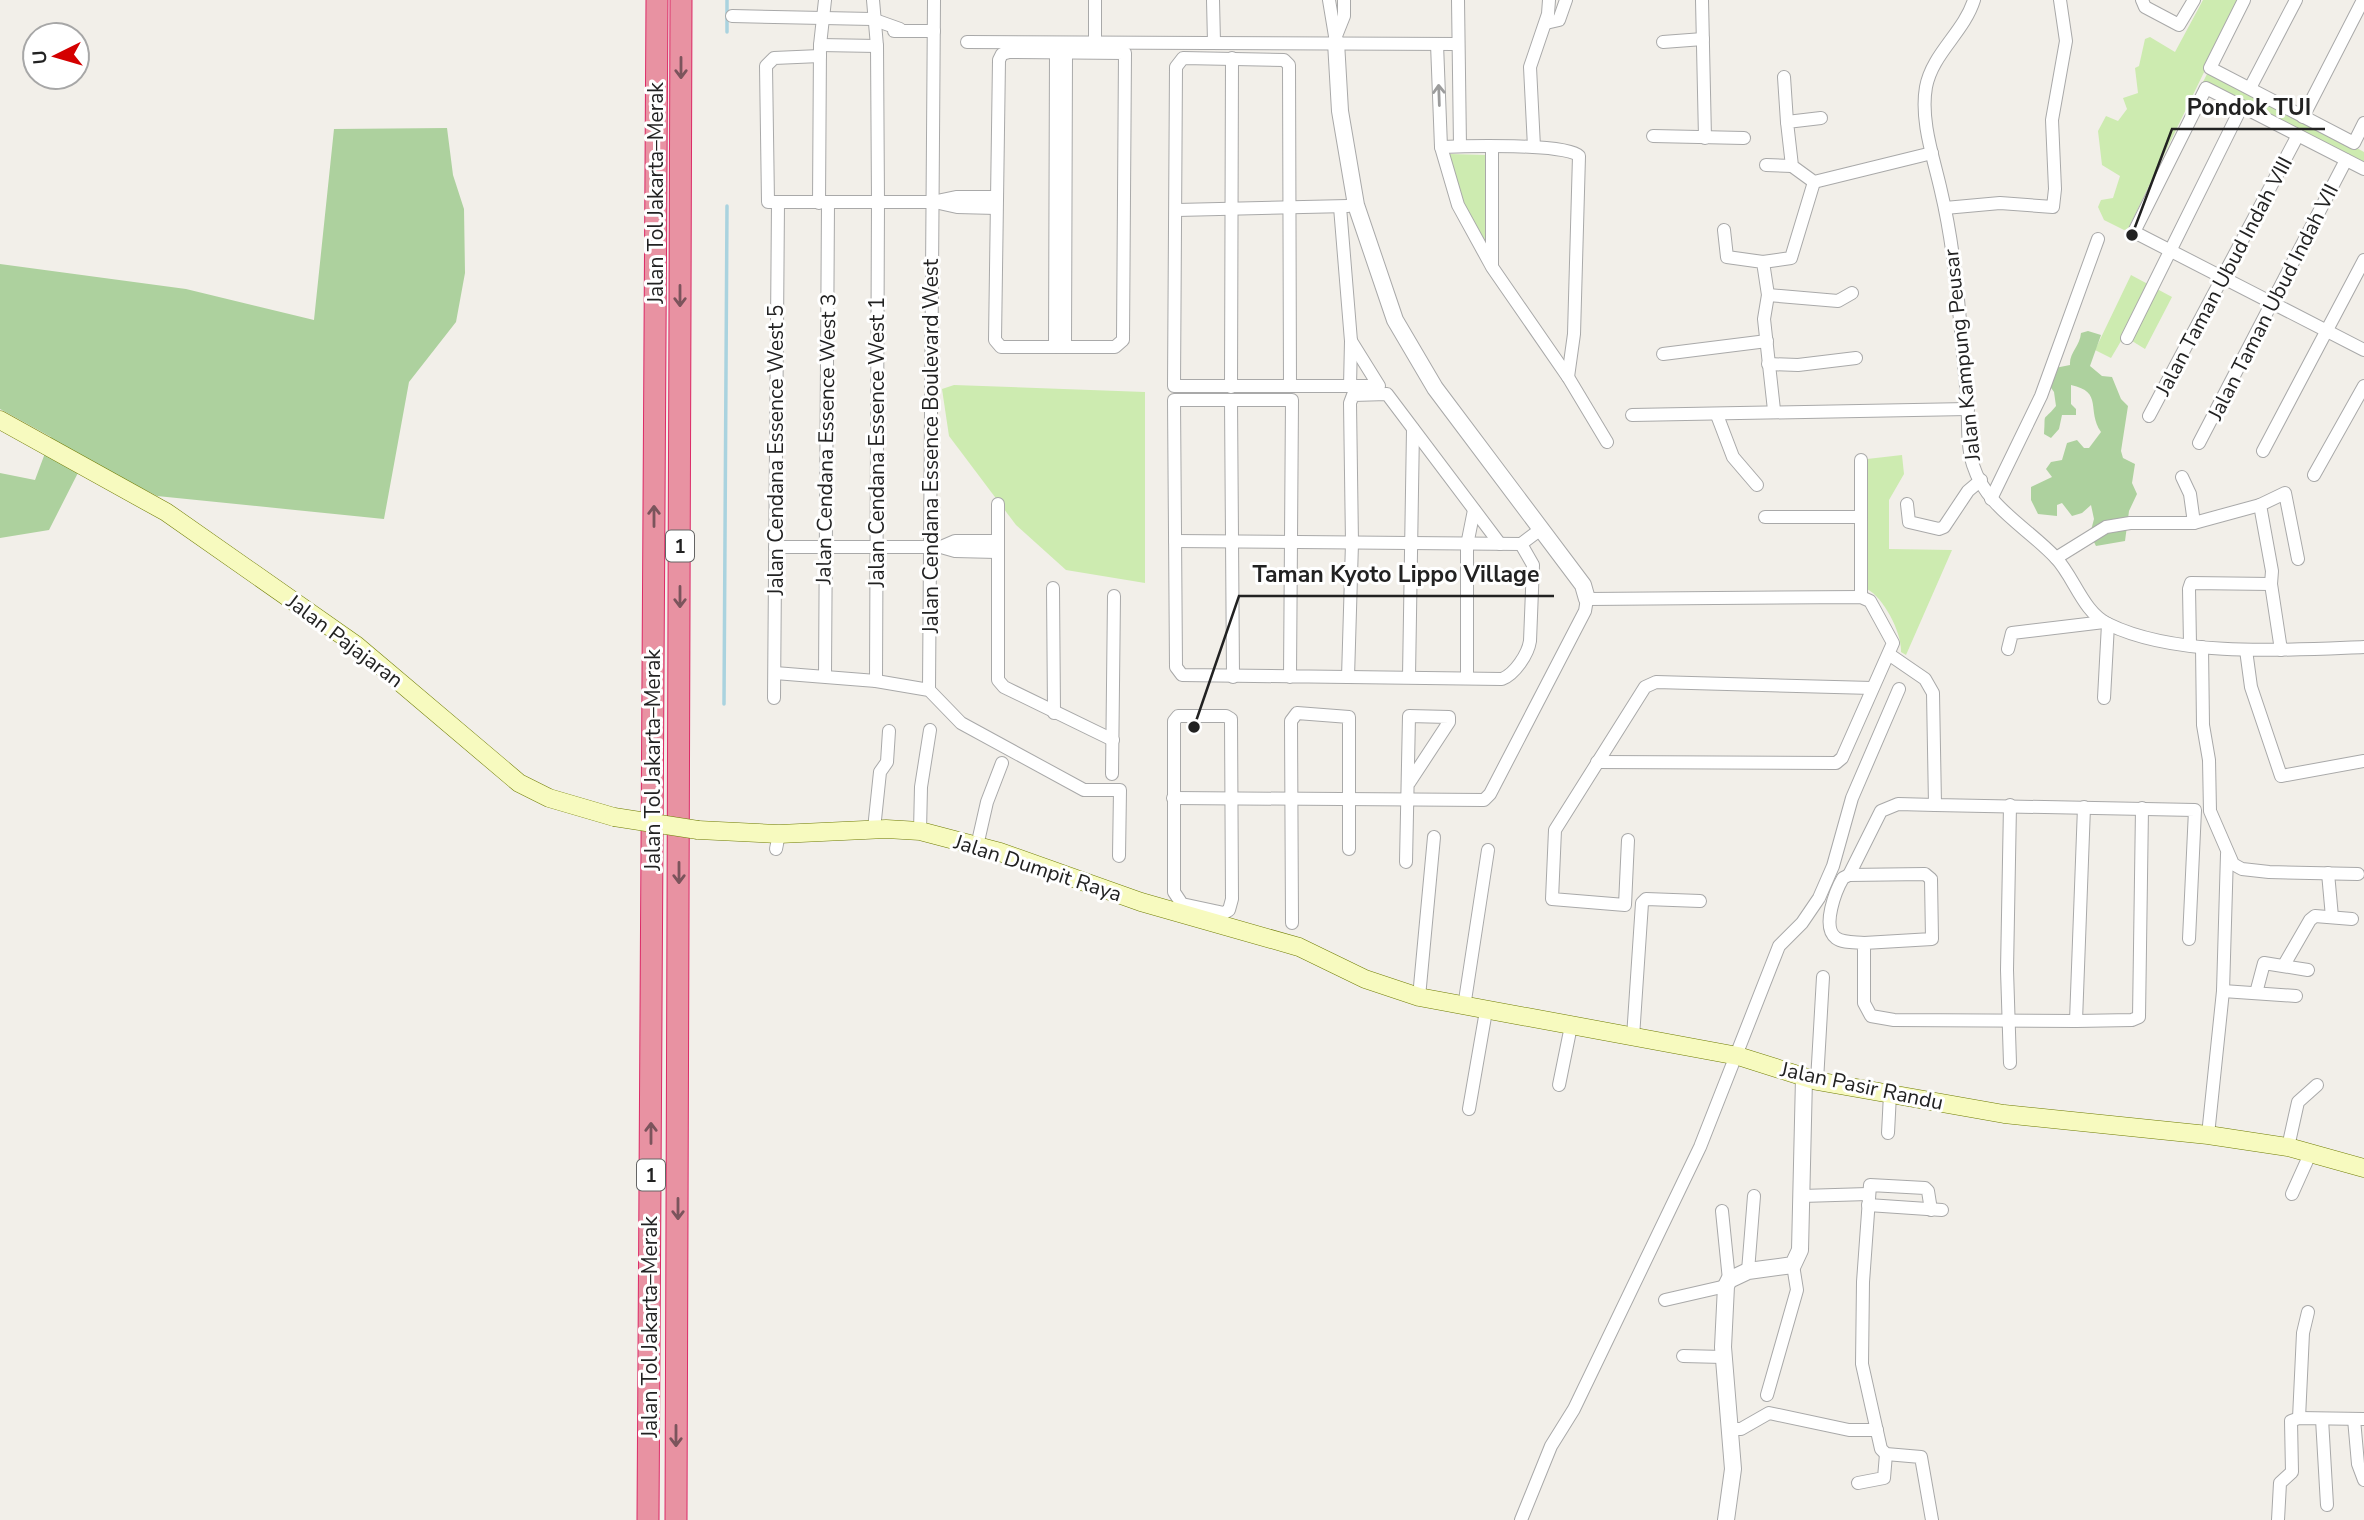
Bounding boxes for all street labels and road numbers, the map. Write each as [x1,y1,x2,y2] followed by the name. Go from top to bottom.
[642,82,670,305] street label: Jalan Tol Jakarta–Merak
[2150,152,2298,400] street label: Jalan Taman Ubud Indah VIII
[2202,180,2344,424] street label: Jalan Taman Ubud Indah VII
[1937,247,1987,463] street label: Jalan Kampung Peusar
[917,258,945,634] street label: Jalan Cendana Essence Boulevard West
[809,293,843,586] street label: Jalan Cendana Essence West 3
[863,297,891,588] street label: Jalan Cendana Essence West 1
[762,305,790,596] street label: Jalan Cendana Essence West 5
[666,530,694,562] road number: 1
[280,587,409,694] street label: Jalan Pajajaran
[639,649,667,872] street label: Jalan Tol Jakarta–Merak
[950,827,1125,908] street label: Jalan Dumpit Raya
[1777,1055,1946,1117] street label: Jalan Pasir Randu
[637,1160,665,1190] road number: 1
[636,1216,664,1439] street label: Jalan Tol Jakarta–Merak

